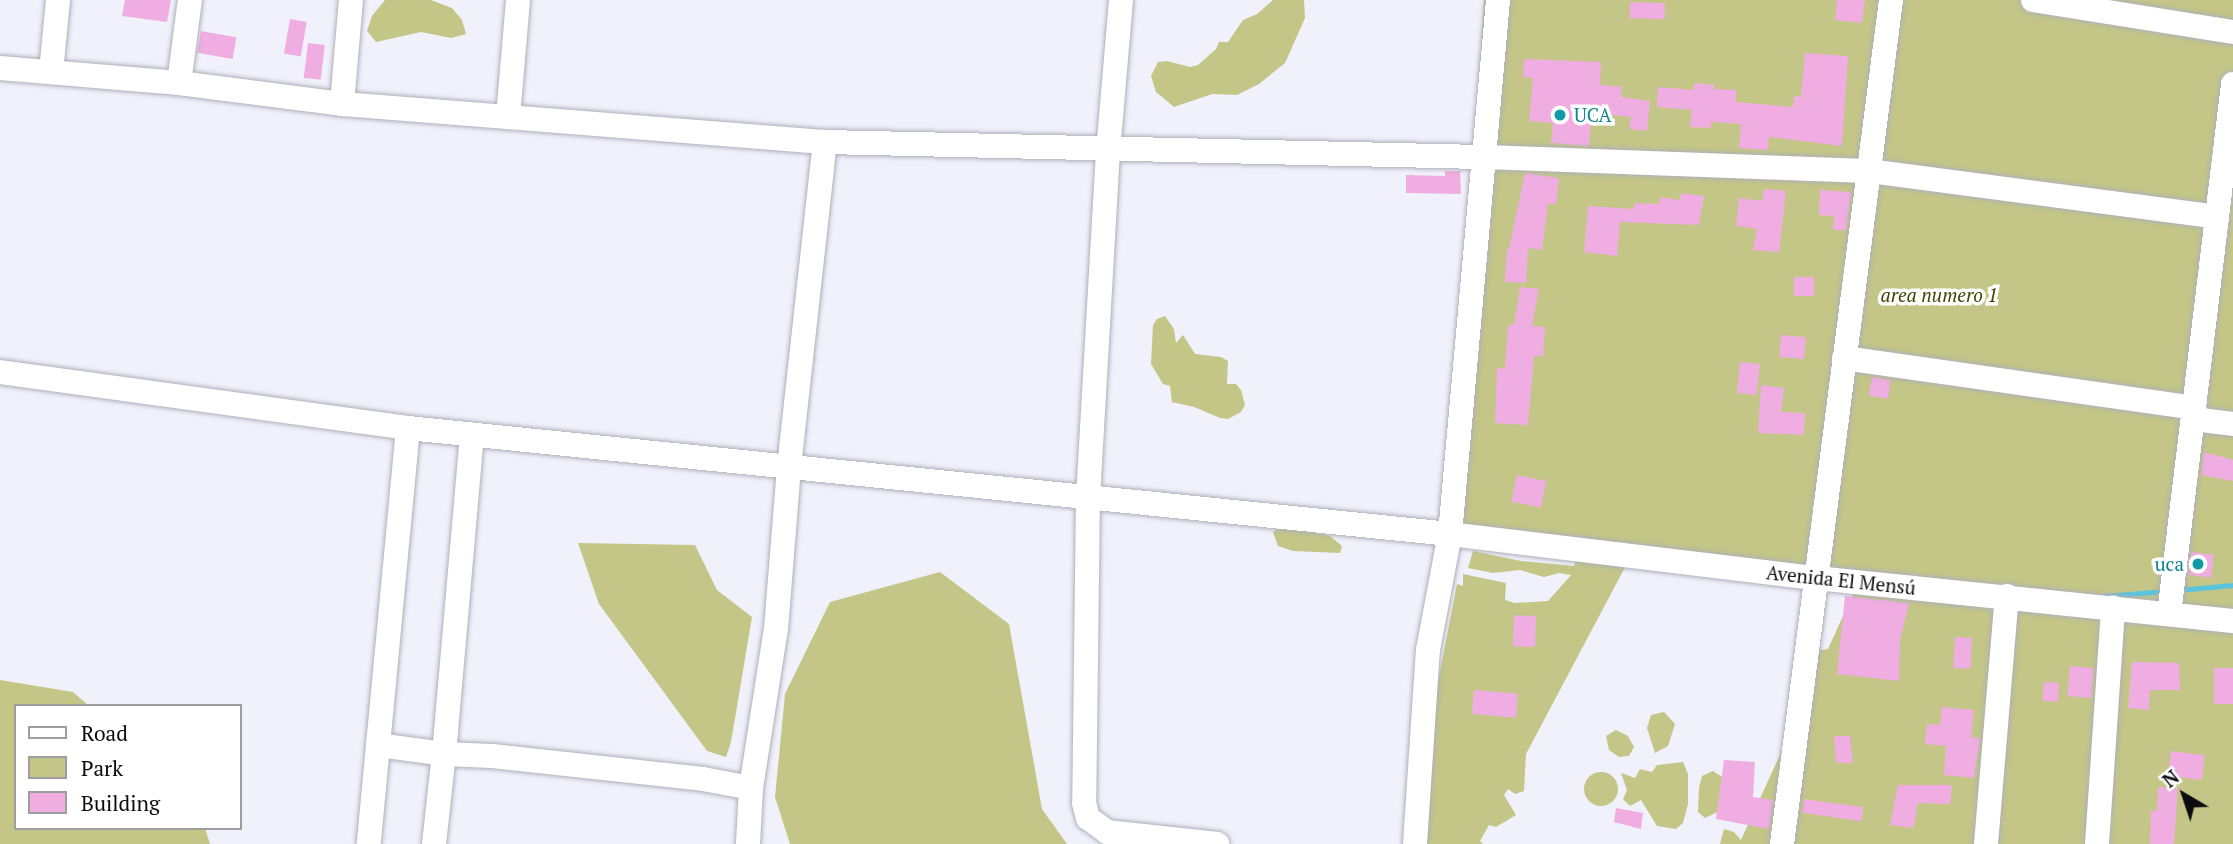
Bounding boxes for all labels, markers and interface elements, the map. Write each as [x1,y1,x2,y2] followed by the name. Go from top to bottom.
[1574,104,1612,126] place label: UCA
[1552,107,1568,123] marker: UCA
[1880,284,1998,306] park label: area numero 1
[2155,553,2184,575] place label: uca
[2190,556,2206,572] marker: uca
[1765,561,1917,599] street label: Avenida El Mensú
[14,704,242,830] legend
[81,719,128,747] text: Road
[81,754,123,782] text: Park
[2149,760,2219,830] north arrow
[2157,764,2184,793] text: N
[81,789,160,817] text: Building

